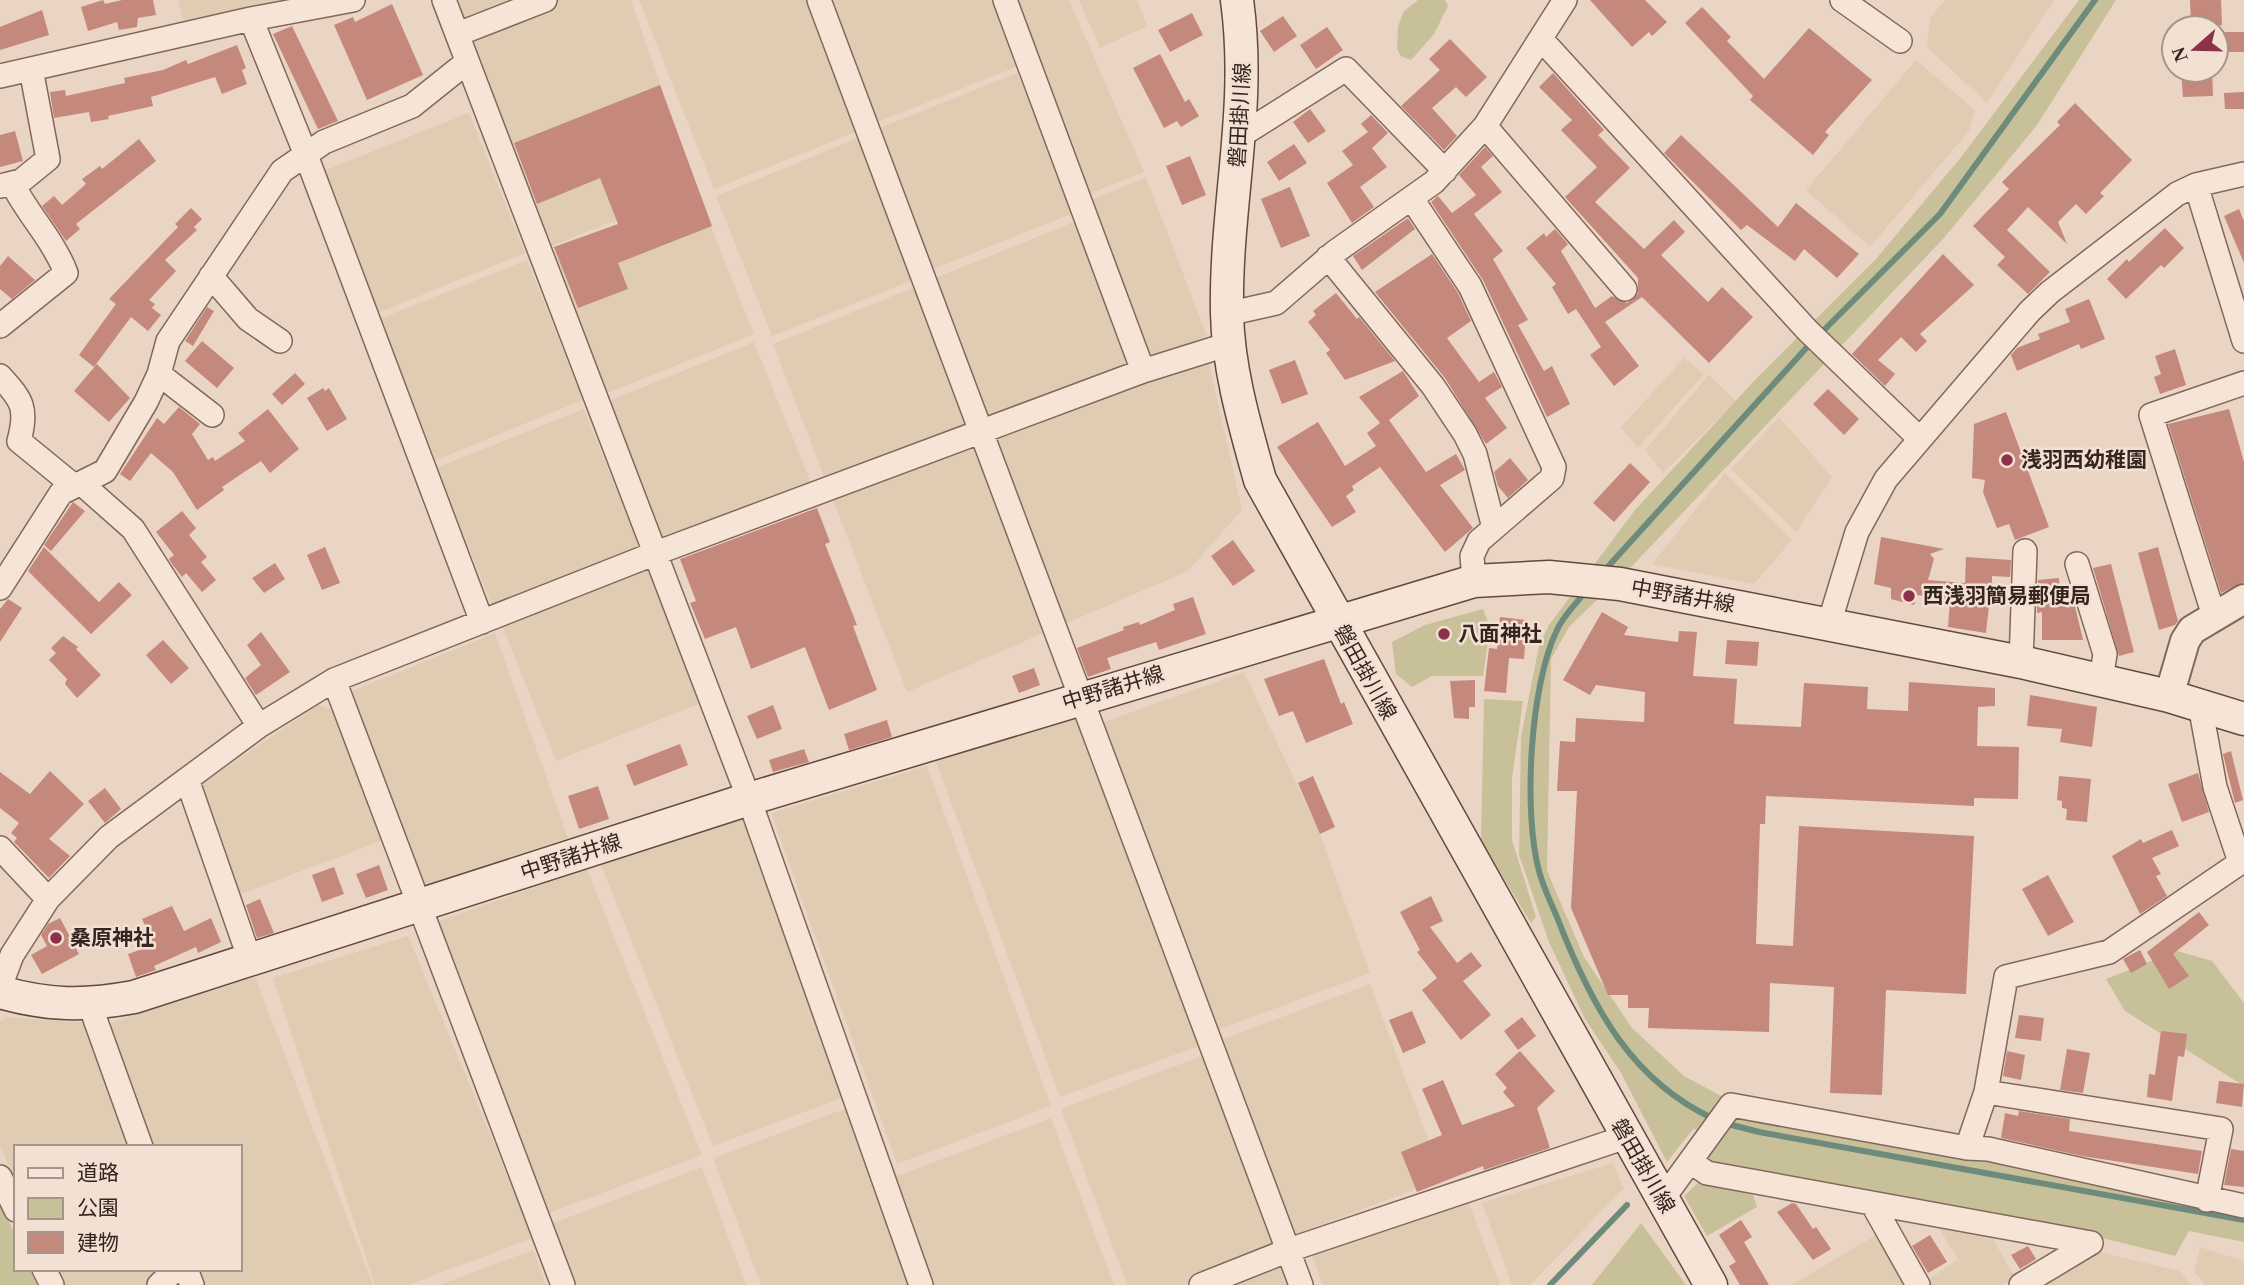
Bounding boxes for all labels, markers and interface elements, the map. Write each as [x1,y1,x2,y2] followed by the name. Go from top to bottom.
[2160,14,2230,84] north arrow
[2167,44,2192,65] text: N
[1225,62,1255,168] street label: 磐田掛川線
[2021,448,2147,472] place label: 浅羽西幼稚園
[1999,452,2015,468] marker: 浅羽西幼稚園
[1629,575,1737,617] street label: 中野諸井線
[1923,584,2091,608] place label: 西浅羽簡易郵便局
[1901,588,1917,604] marker: 西浅羽簡易郵便局
[1329,620,1401,724] street label: 磐田掛川線
[1458,622,1542,646] place label: 八面神社
[1436,626,1452,642] marker: 八面神社
[1059,661,1167,715] street label: 中野諸井線
[517,829,625,885] street label: 中野諸井線
[70,926,154,950] place label: 桑原神社
[48,930,64,946] marker: 桑原神社
[1606,1115,1680,1217] street label: 磐田掛川線
[14,1145,242,1271] legend
[77,1161,119,1185] text: 道路
[77,1196,119,1220] text: 公園
[77,1231,119,1255] text: 建物

